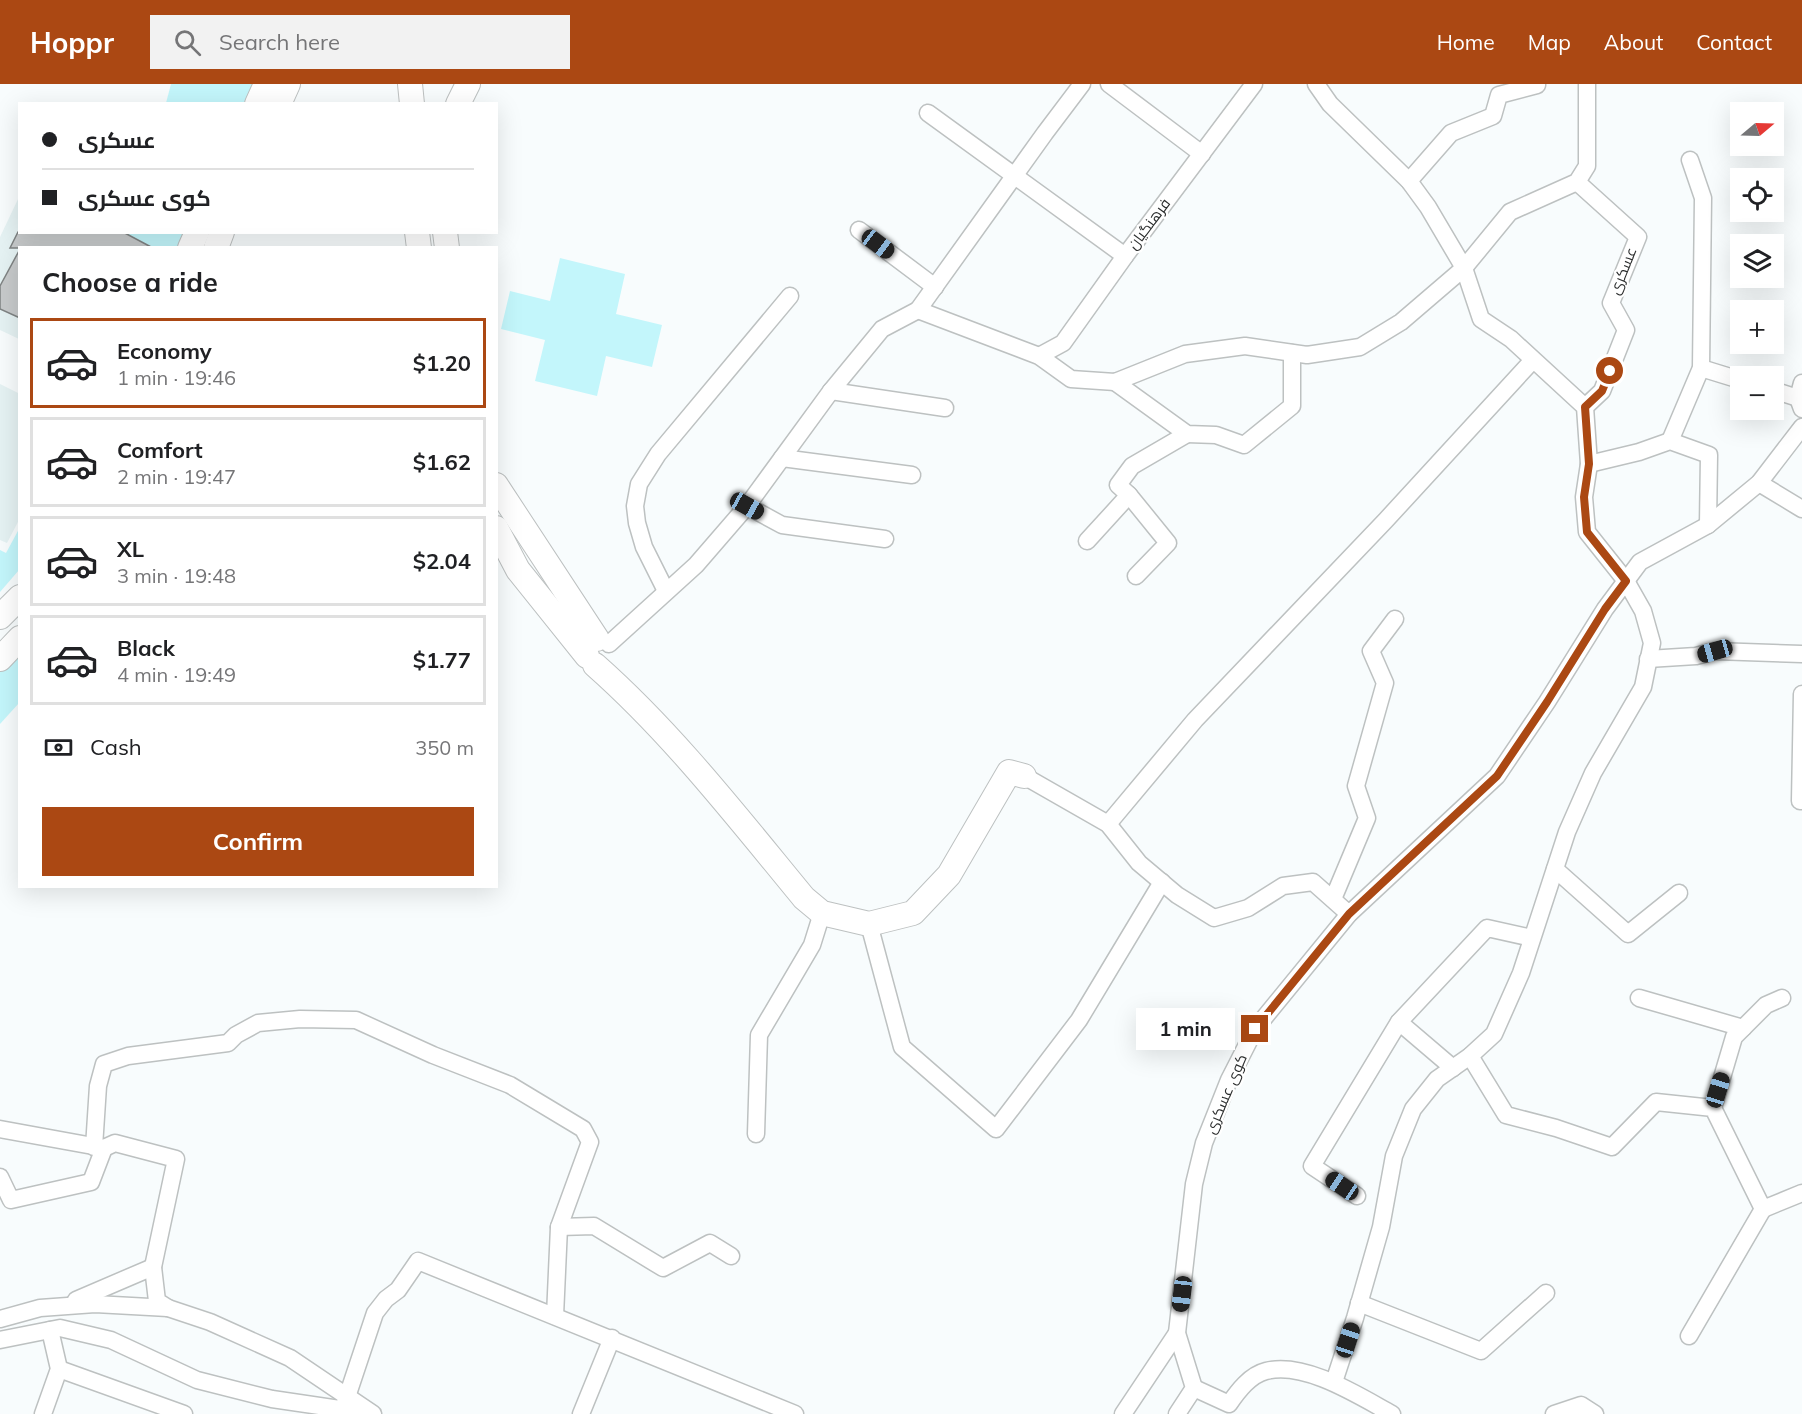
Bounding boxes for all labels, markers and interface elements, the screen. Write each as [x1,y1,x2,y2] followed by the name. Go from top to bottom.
[150,15,570,69] search box
[30,25,114,60] text: Hoppr
[171,26,204,59] icon: search
[219,28,340,56] text: Search here
[1437,29,1495,55] text: Home
[1528,29,1571,55] text: Map
[1604,29,1663,55] text: About
[1696,29,1772,55] text: Contact
[1730,102,1784,156] north arrow
[1730,102,1784,420] map controls
[78,126,156,154] text: عسکری
[1730,168,1784,222] button: locate
[78,184,211,212] text: کوی عسکری
[1123,194,1175,254] street label: فرهنگیان
[858,226,898,262] car
[1730,234,1784,288] button: layers
[1604,244,1642,298] street label: عسکری
[42,265,218,299] text: Choose a ride
[1730,300,1784,354] button: +
[45,336,99,390] icon: car
[117,337,212,365] text: Economy
[413,349,471,377] text: $1.20
[1596,357,1623,384] route start
[117,365,236,390] text: 1 min · 19:46
[1730,366,1784,420] button: −
[45,435,99,489] icon: car
[117,436,203,464] text: Comfort
[413,448,471,476] text: $1.62
[117,464,236,489] text: 2 min · 19:47
[727,489,767,523] car
[45,534,99,588] icon: car
[117,535,144,563] text: XL
[413,547,471,575] text: $2.04
[117,563,236,588] text: 3 min · 19:48
[45,633,99,687] icon: car
[117,634,175,662] text: Black
[1695,637,1735,665] car
[413,646,471,674] text: $1.77
[117,662,236,687] text: 4 min · 19:49
[42,731,75,764] icon: cash
[90,733,142,761] text: Cash
[415,735,474,760] text: 350 m
[42,807,474,876] button: Confirm
[1135,1008,1234,1050] callout: 1 min
[1241,1015,1268,1042] route end
[1159,1016,1212,1041] text: 1 min
[1200,1051,1252,1137] street label: کوی عسکری
[1704,1070,1732,1110] car
[1322,1168,1362,1204] car
[1171,1275,1193,1313] car
[1334,1320,1362,1360] car

